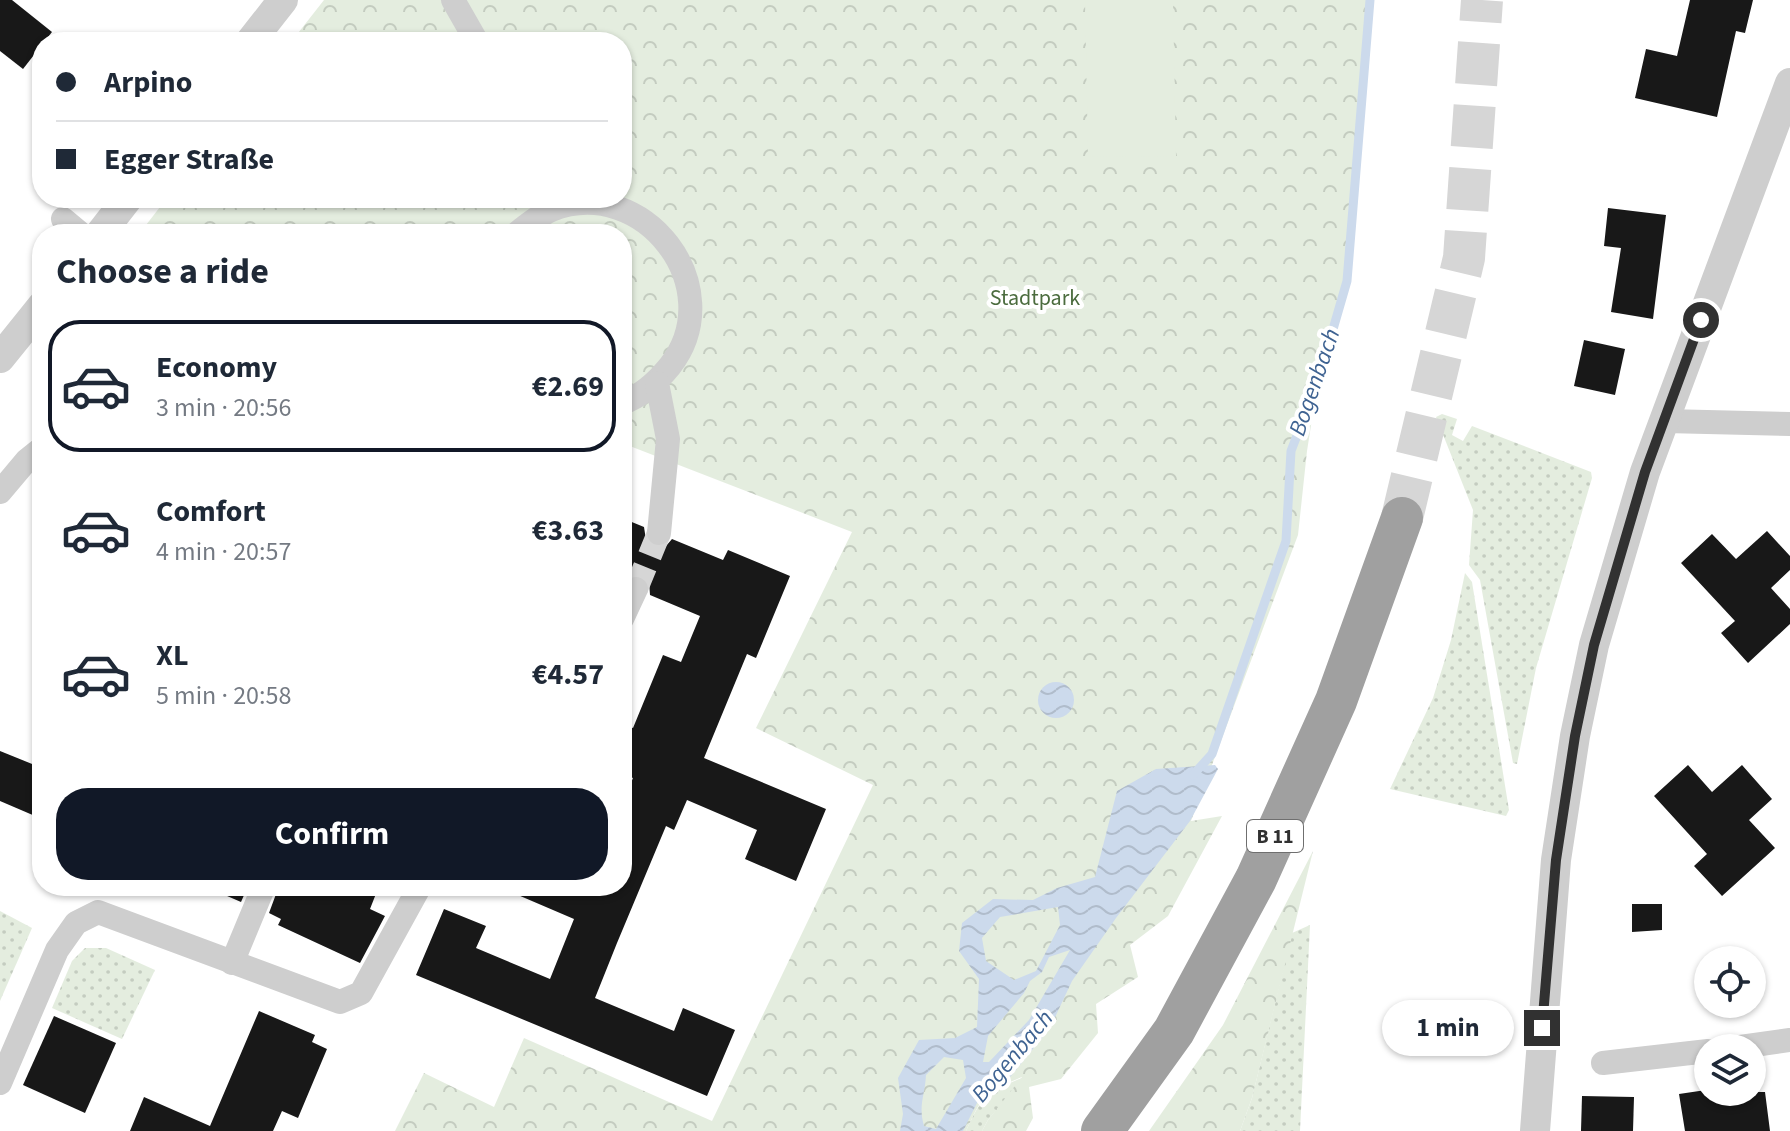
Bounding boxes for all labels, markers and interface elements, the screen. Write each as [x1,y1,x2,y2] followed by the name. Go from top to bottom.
[104,61,192,104] text: Arpino
[104,138,274,181] text: Egger Straße
[56,246,269,297] text: Choose a ride
[990,282,1080,314] park label: Stadtpark
[1683,302,1719,338] route start
[1280,324,1349,441] water label: Bogenbach
[156,346,277,389] text: Economy
[60,350,132,422] icon: car
[532,365,604,408] text: €2.69
[156,389,291,426] text: 3 min · 20:56
[156,490,266,533] text: Comfort
[60,494,132,566] icon: car
[532,509,604,552] text: €3.63
[156,533,291,570] text: 4 min · 20:57
[156,634,189,677] text: XL
[60,638,132,710] icon: car
[532,653,604,696] text: €4.57
[156,677,291,714] text: 5 min · 20:58
[56,788,608,880] button: Confirm
[1247,820,1303,852] road number: B 11
[1694,946,1766,1106] map controls
[1694,946,1766,1018] button: locate
[1382,1000,1514,1056] callout: 1 min
[963,1002,1062,1110] water label: Bogenbach
[1416,1009,1480,1046] text: 1 min
[1524,1010,1560,1046] route end
[1694,1034,1766,1106] button: layers

